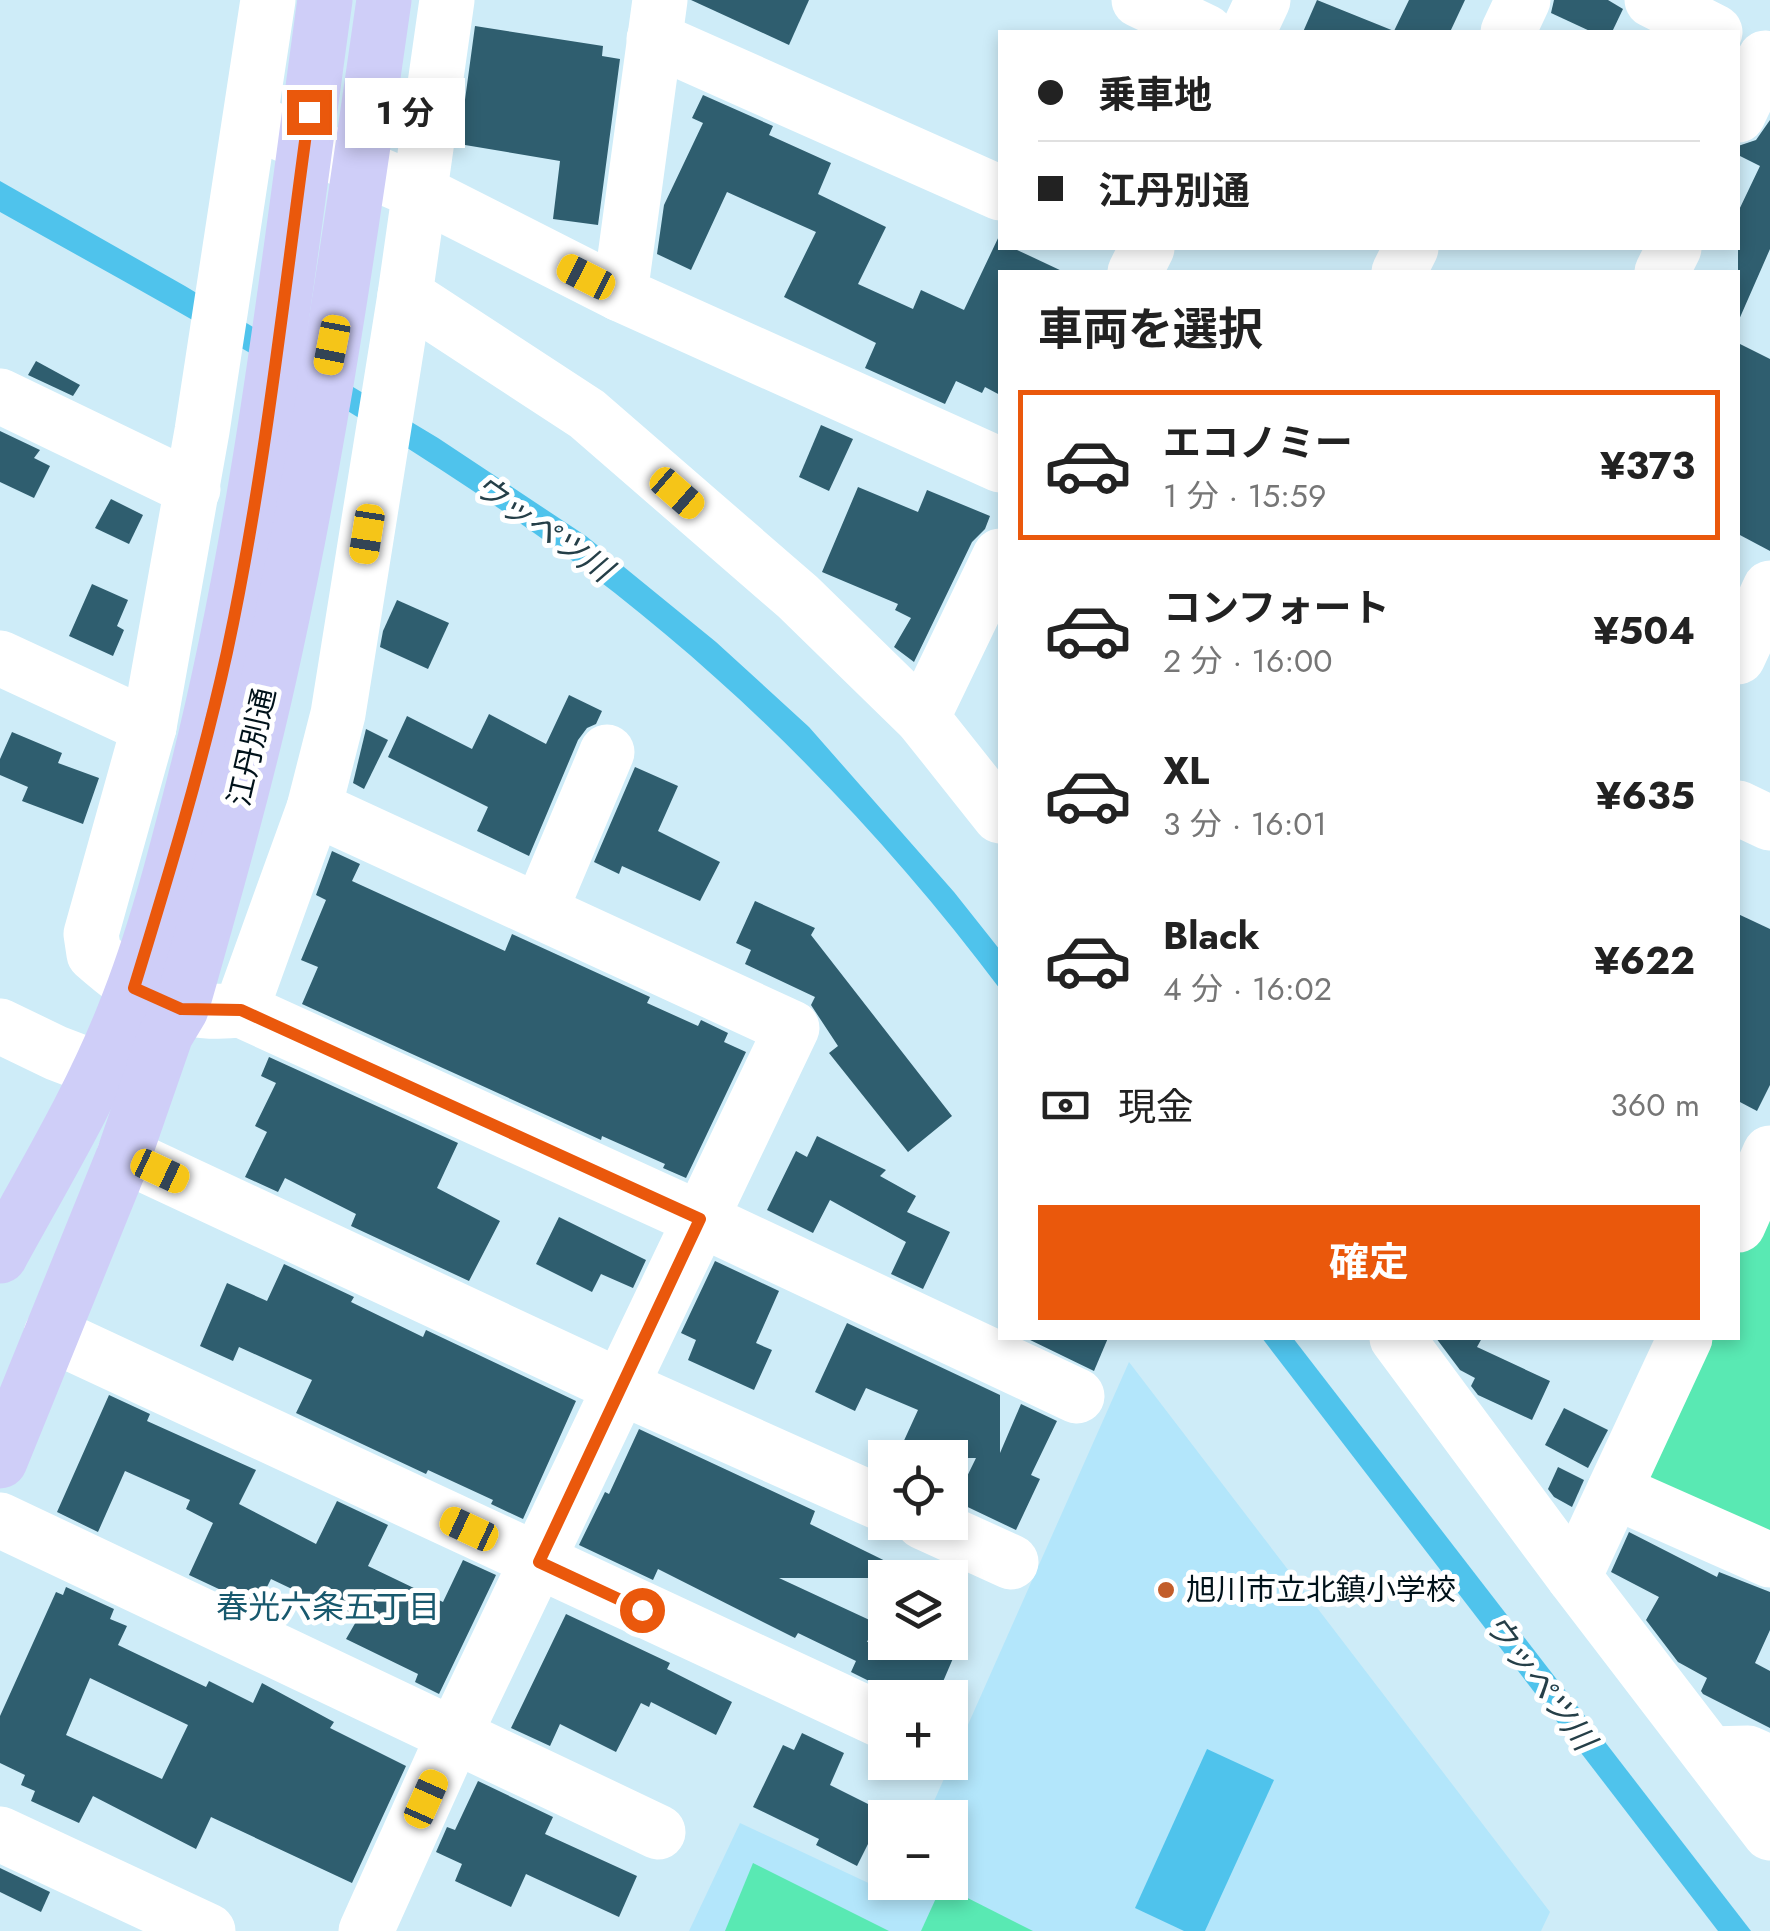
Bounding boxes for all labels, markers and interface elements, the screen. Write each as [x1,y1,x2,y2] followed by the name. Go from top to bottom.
[1098,67,1212,122] text: 乗車地
[344,77,464,147] callout: 1 分
[287,90,332,135] route end
[376,90,434,136] text: 1 分
[1098,163,1250,218] text: 江丹別通
[552,250,620,304] car
[1038,297,1263,362] text: 車両を選択
[312,313,352,377] car
[1163,415,1353,470] text: エコノミー
[1043,420,1133,510] icon: car
[1600,438,1695,493] text: ¥373
[645,462,709,524] car
[464,463,624,594] water label: ウッペツ川
[1163,473,1326,519] text: 1 分 · 15:59
[347,502,387,566] car
[1163,580,1390,635] text: コンフォート
[1043,585,1133,675] icon: car
[1593,603,1695,658] text: ¥504
[1163,638,1332,684] text: 2 分 · 16:00
[217,684,286,810] street label: 江丹別通
[1163,743,1209,798] text: XL
[1043,750,1133,840] icon: car
[1596,768,1695,823] text: ¥635
[1163,801,1327,847] text: 3 分 · 16:01
[1163,908,1260,963] text: Black
[1043,915,1133,1005] icon: car
[1594,933,1695,988] text: ¥622
[1163,966,1332,1012] text: 4 分 · 16:02
[1038,1078,1093,1133] icon: cash
[1118,1079,1194,1134] text: 現金
[1610,1082,1700,1128] text: 360 m
[126,1145,194,1197] car
[1038,1205,1700,1320] button: 確定
[868,1440,968,1900] map controls
[868,1440,968,1540] button: locate
[435,1503,503,1555] car
[868,1560,968,1660] button: layers
[1186,1568,1456,1611] place label: 旭川市立北鎮小学校
[1155,1579,1177,1601] marker: 旭川市立北鎮小学校
[216,1584,440,1630] district label: 春光六条五丁目
[620,1588,665,1633] route start
[1473,1604,1608,1762] water label: ウッペツ川
[868,1680,968,1780] button: +
[400,1765,452,1833] car
[868,1800,968,1900] button: −

